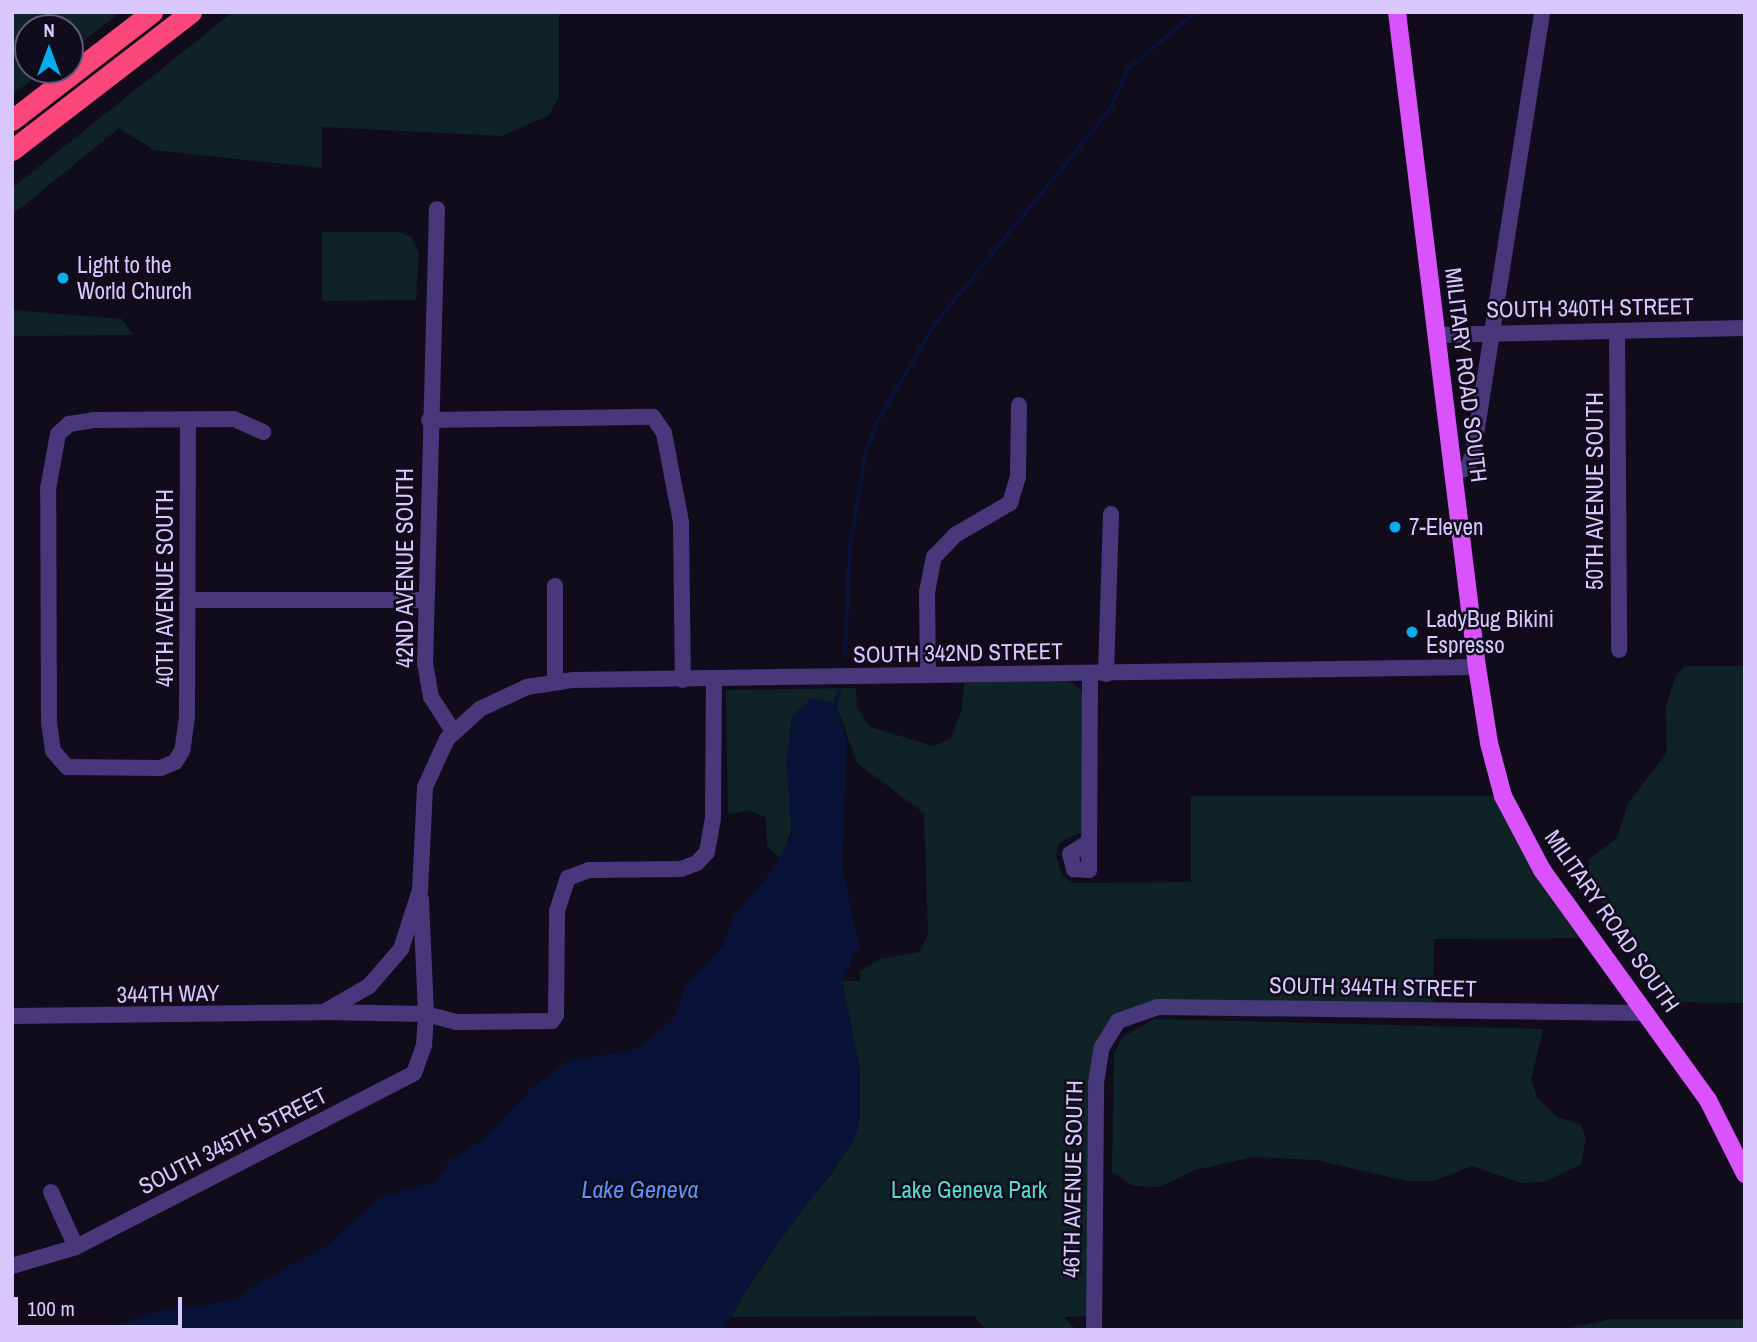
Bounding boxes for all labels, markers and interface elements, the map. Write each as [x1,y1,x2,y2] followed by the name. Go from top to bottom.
[14,14,84,84] north arrow
[43,17,55,43] text: N
[77,251,192,305] place label: Light to the World Church
[1439,266,1493,484] street label: MILITARY ROAD SOUTH
[55,270,71,286] marker: Light to the World Church
[1486,292,1694,324] street label: SOUTH 340TH STREET
[1581,392,1609,590] street label: 50TH AVENUE SOUTH
[391,468,419,668] street label: 42ND AVENUE SOUTH
[151,489,179,687] street label: 40TH AVENUE SOUTH
[1409,513,1483,541] place label: 7-Eleven
[1387,519,1403,535] marker: 7-Eleven
[1426,605,1554,659] place label: LadyBug Bikini Espresso
[1404,624,1420,640] marker: LadyBug Bikini Espresso
[853,637,1063,669] street label: SOUTH 342ND STREET
[1539,825,1685,1017] street label: MILITARY ROAD SOUTH
[1269,971,1477,1003] street label: SOUTH 344TH STREET
[116,979,220,1009] street label: 344TH WAY
[1057,1079,1089,1279] street label: 46TH AVENUE SOUTH
[134,1082,332,1200] street label: SOUTH 345TH STREET
[581,1176,699,1204] water label: Lake Geneva
[891,1176,1047,1204] park label: Lake Geneva Park
[18,1282,186,1326] scale bar
[27,1294,75,1323] text: 100 m

